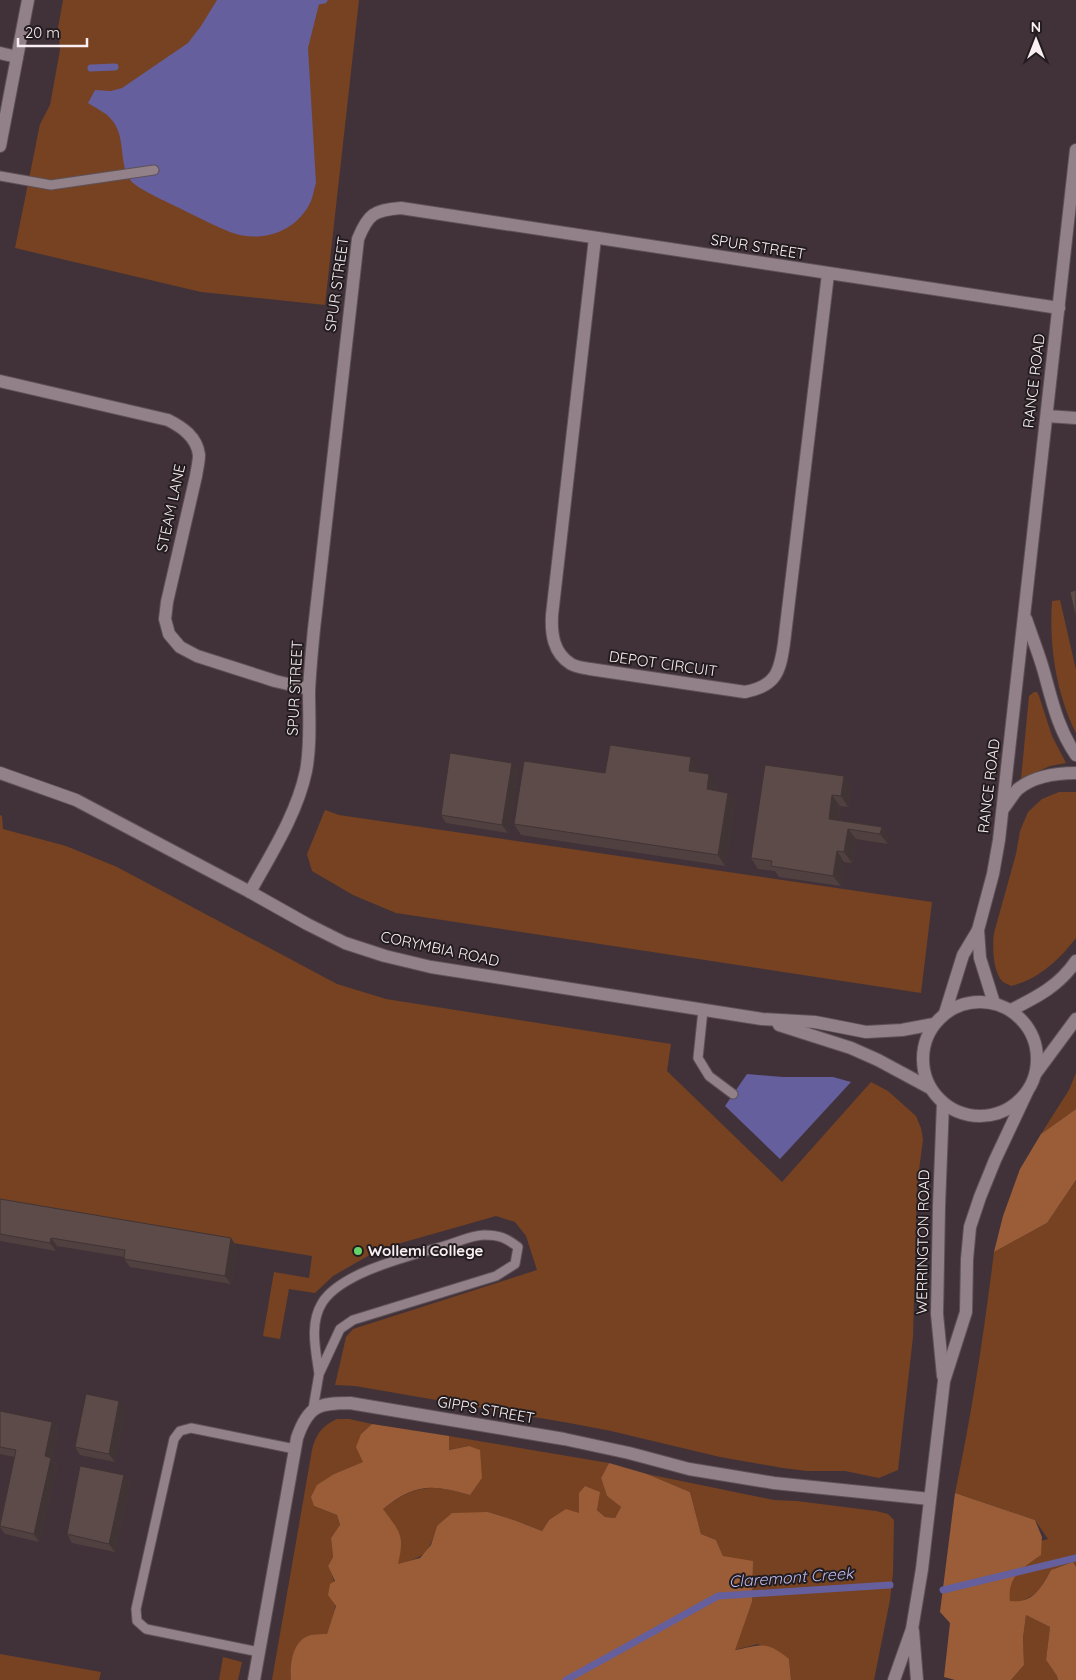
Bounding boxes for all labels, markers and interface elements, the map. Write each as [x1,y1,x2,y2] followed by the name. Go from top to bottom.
[18,15,86,47] scale bar
[1011,15,1061,65] north arrow
[1031,18,1041,36] text: N
[25,23,60,42] text: 20 m
[709,230,807,263] street label: SPUR STREET
[320,235,353,333] street label: SPUR STREET
[1018,332,1049,429] street label: RANCE ROAD
[152,462,189,554] street label: STEAM LANE
[283,640,306,736] street label: SPUR STREET
[608,646,719,681] street label: DEPOT CIRCUIT
[973,737,1004,834] street label: RANCE ROAD
[379,927,501,970] street label: CORYMBIA ROAD
[912,1169,933,1315] street label: WERRINGTON ROAD
[368,1241,483,1260] place label: Wollemi College
[352,1245,364,1257] marker: Wollemi College
[436,1392,536,1427] street label: GIPPS STREET
[728,1563,855,1591] water label: Claremont Creek

